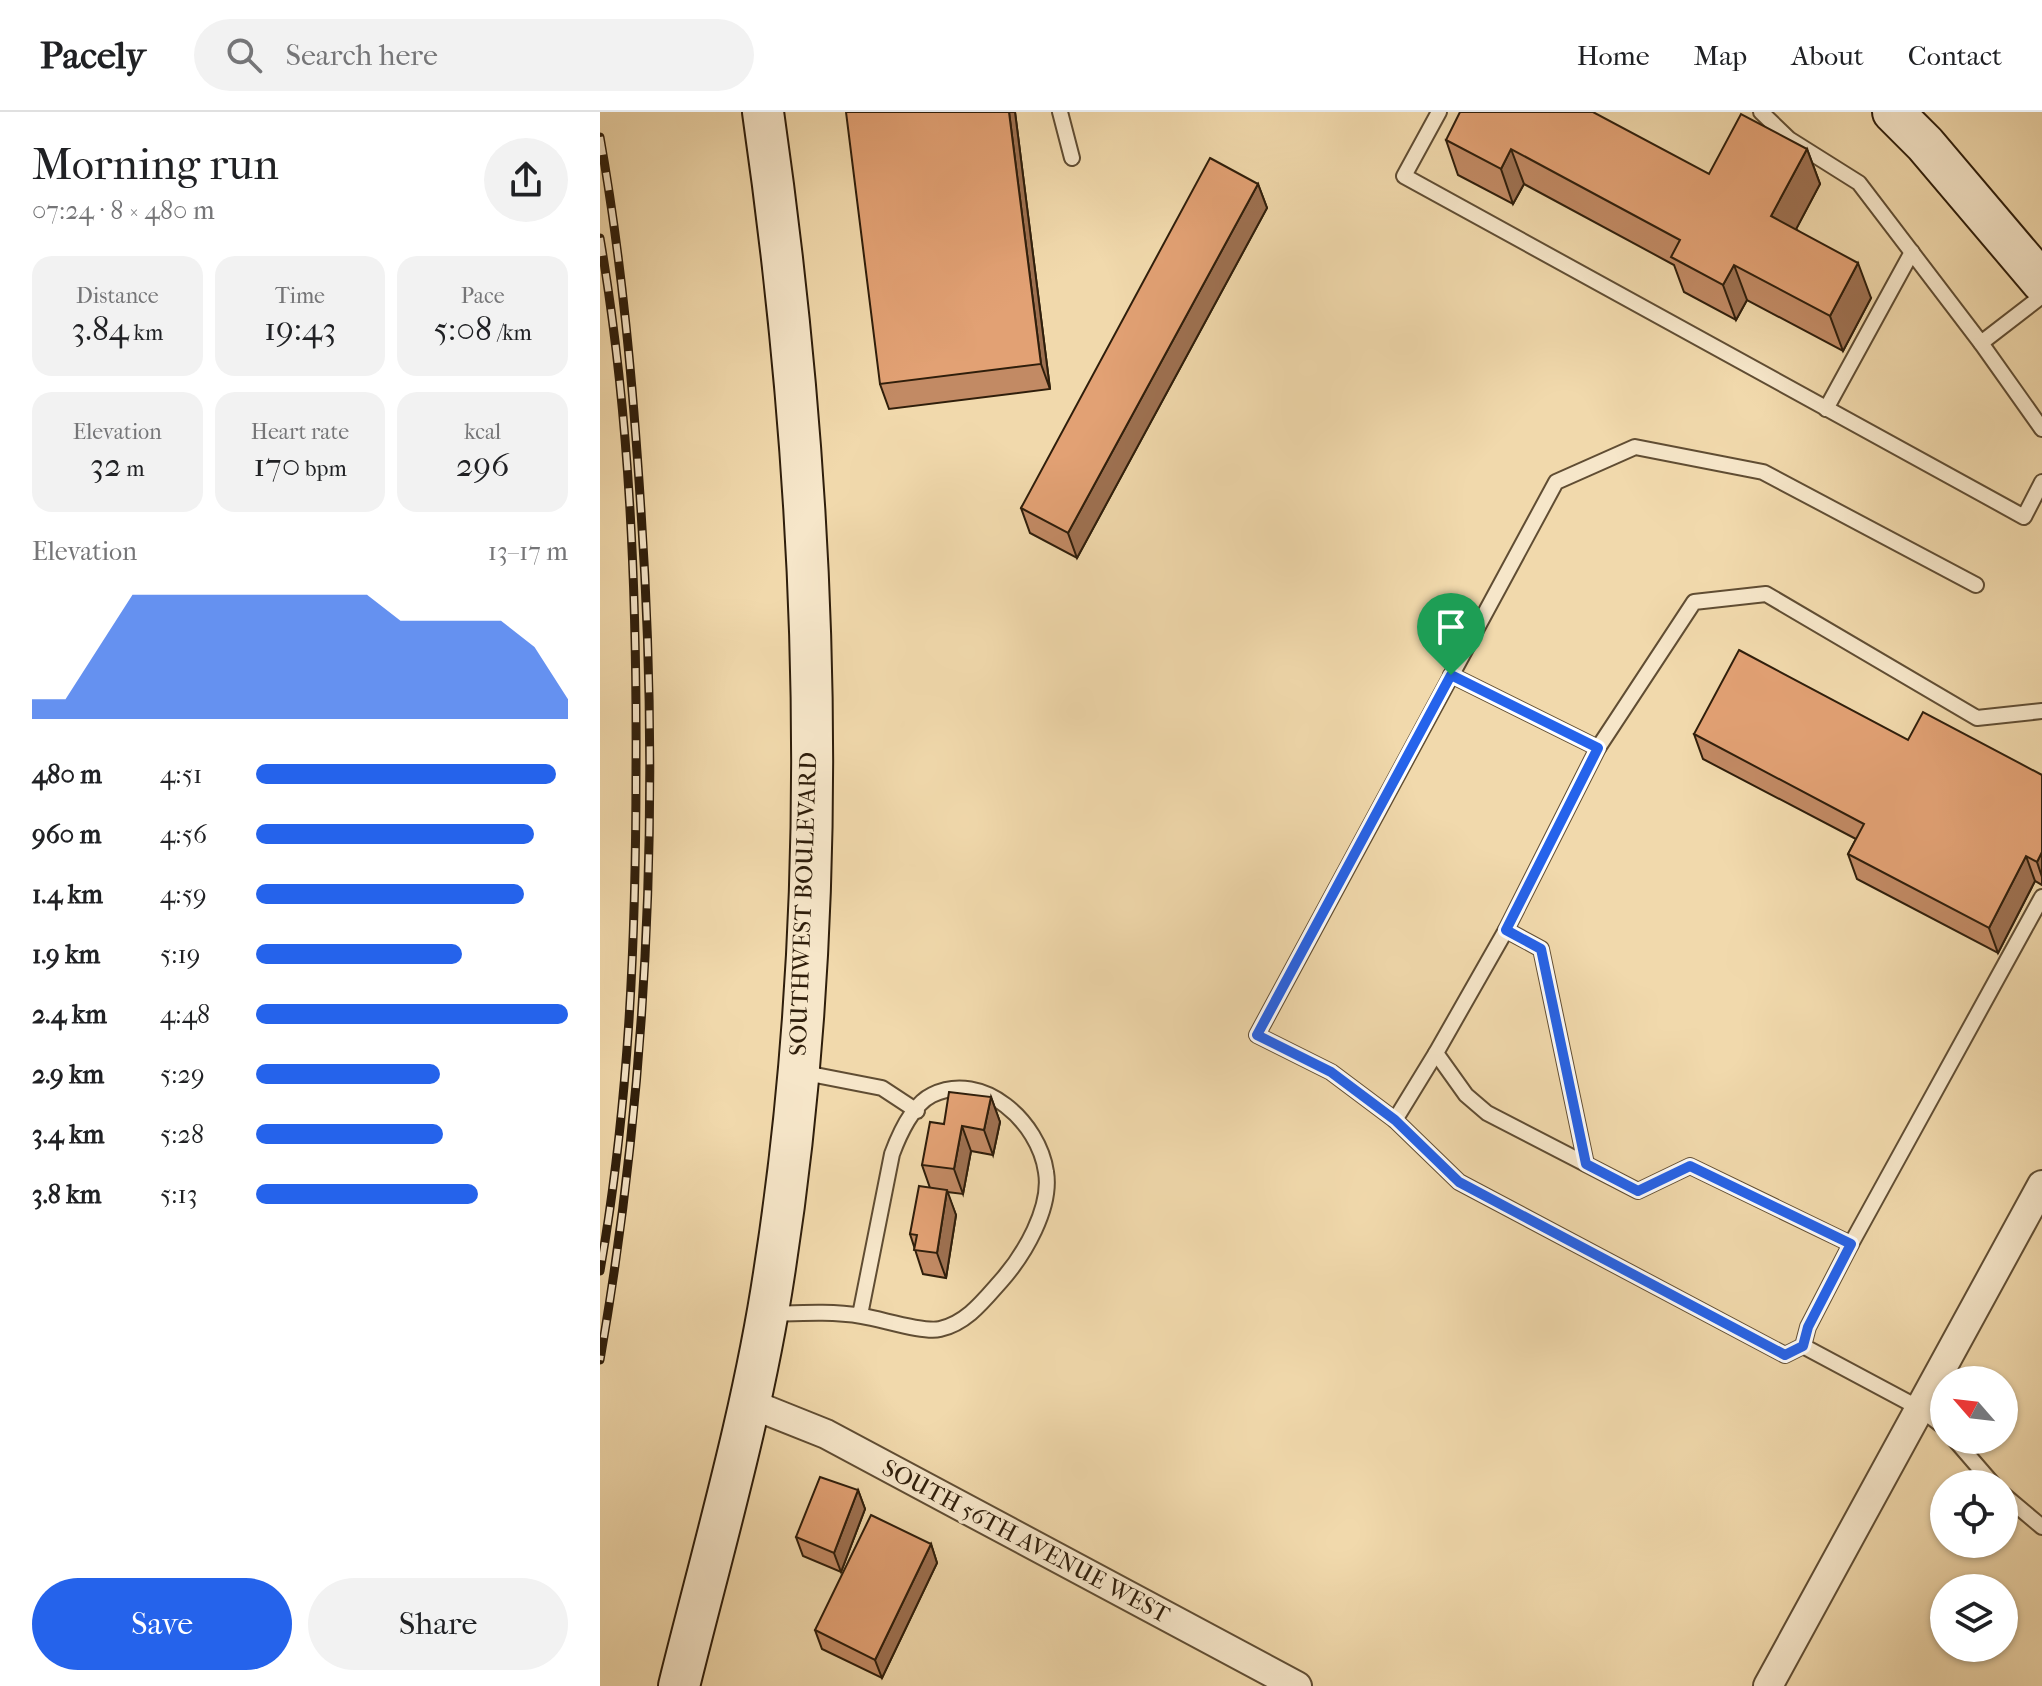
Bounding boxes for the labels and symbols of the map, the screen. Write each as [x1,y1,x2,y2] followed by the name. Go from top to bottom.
[1417,593,1485,675] pin
[784,751,822,1057] street label: SOUTHWEST BOULEVARD
[1930,1366,2018,1454] north arrow
[878,1453,1175,1629] street label: SOUTH 56TH AVENUE WEST

